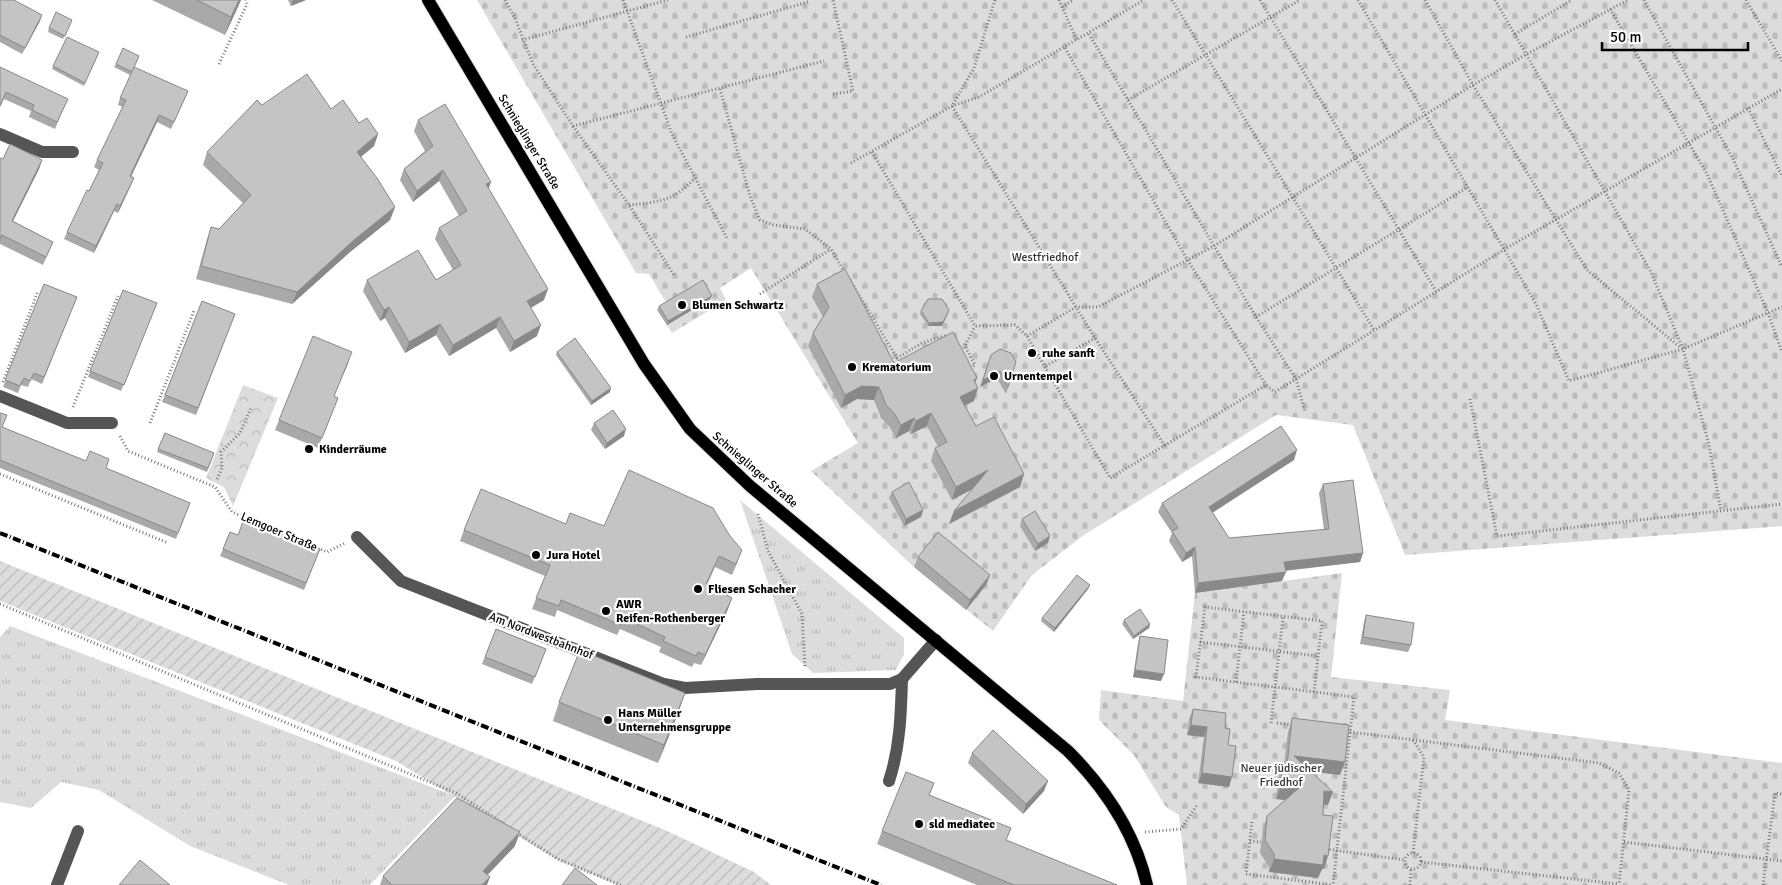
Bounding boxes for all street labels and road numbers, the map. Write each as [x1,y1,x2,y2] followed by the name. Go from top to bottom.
[495,92,563,192] street label: Schnieglinger Straße
[709,429,801,511] street label: Schnieglinger Straße
[238,509,320,555] street label: Lemgoer Straße
[487,609,596,663] street label: Am Nordwestbahnhof

